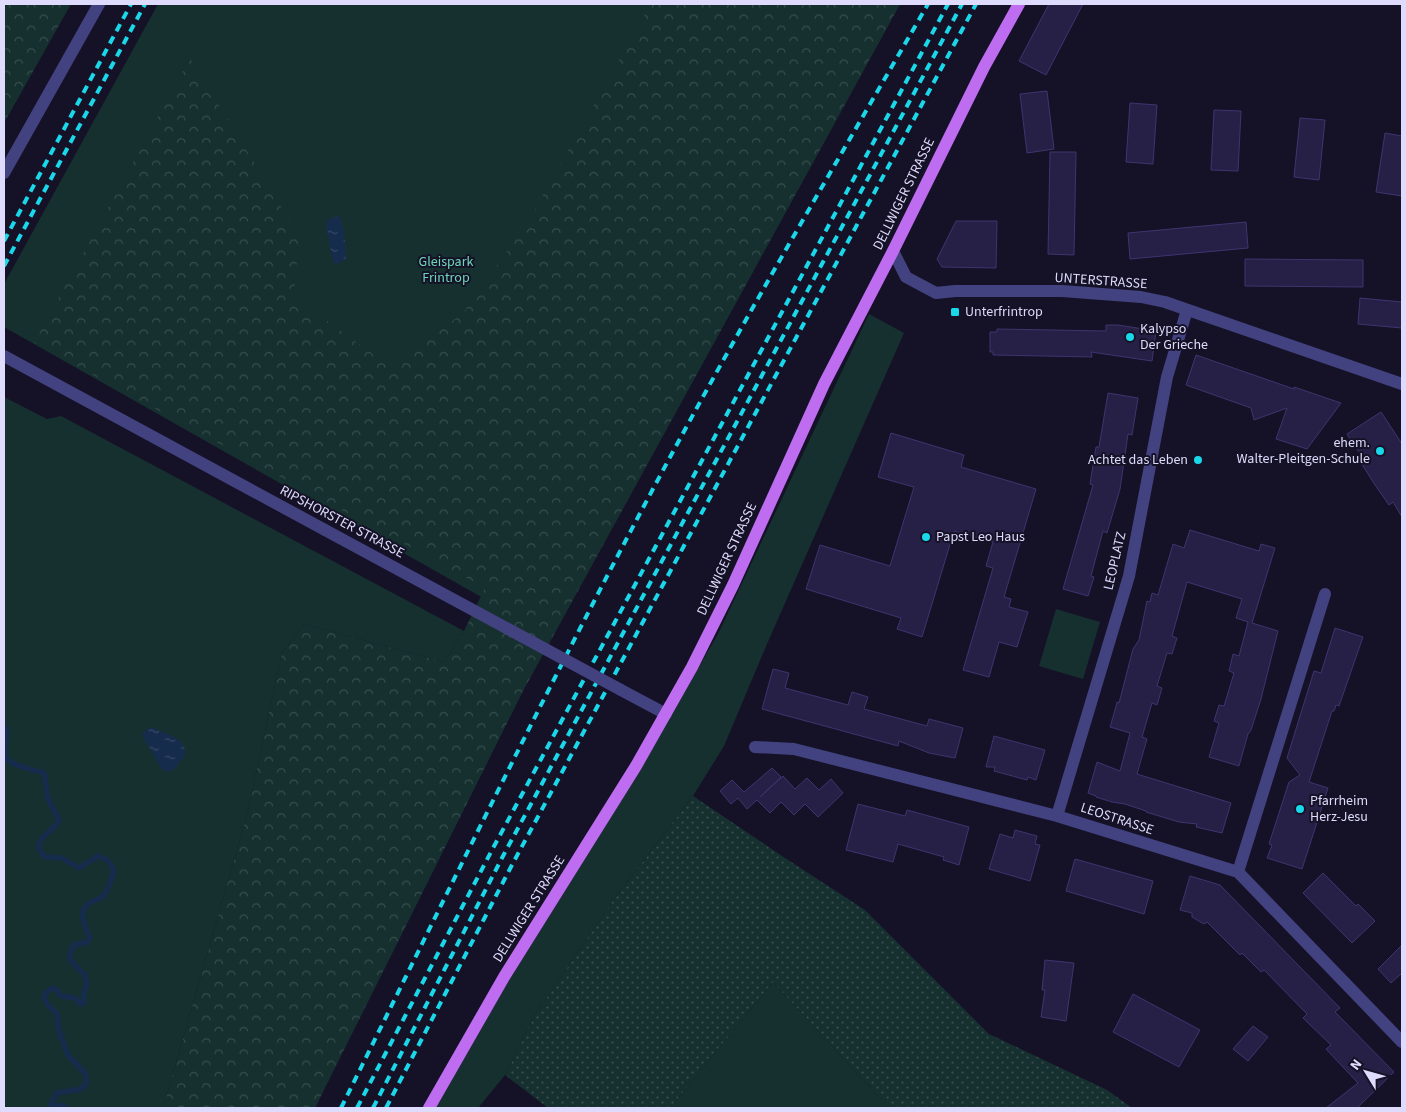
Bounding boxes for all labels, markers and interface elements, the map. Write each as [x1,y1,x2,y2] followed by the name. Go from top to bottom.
[868,135,940,253] street label: DELLWIGER STRASSE
[419,252,474,288] park label: Gleispark Frintrop
[1054,268,1148,294] street label: UNTERSTRASSE
[965,302,1043,322] place label: Unterfrintrop
[949,306,961,318] marker: Unterfrintrop
[1140,319,1208,355] place label: Kalypso Der Grieche
[1124,331,1136,343] marker: Kalypso Der Grieche
[1237,433,1370,469] place label: ehem. Walter-Pleitgen-Schule
[1374,445,1386,457] marker: ehem. Walter-Pleitgen-Schule
[1088,450,1188,470] place label: Achtet das Leben
[1192,454,1204,466] marker: Achtet das Leben
[276,481,408,563] street label: RIPSHORSTER STRASSE
[692,499,762,619] street label: DELLWIGER STRASSE
[936,527,1025,547] place label: Papst Leo Haus
[1099,530,1131,592] street label: LEOPLATZ
[920,531,932,543] marker: Papst Leo Haus
[1310,791,1368,827] place label: Pfarrheim Herz-Jesu
[1078,798,1156,840] street label: LEOSTRASSE
[1294,803,1306,815] marker: Pfarrheim Herz-Jesu
[488,852,570,966] street label: DELLWIGER STRASSE
[1341,1047,1391,1097] north arrow
[1346,1055,1367,1075] text: N

